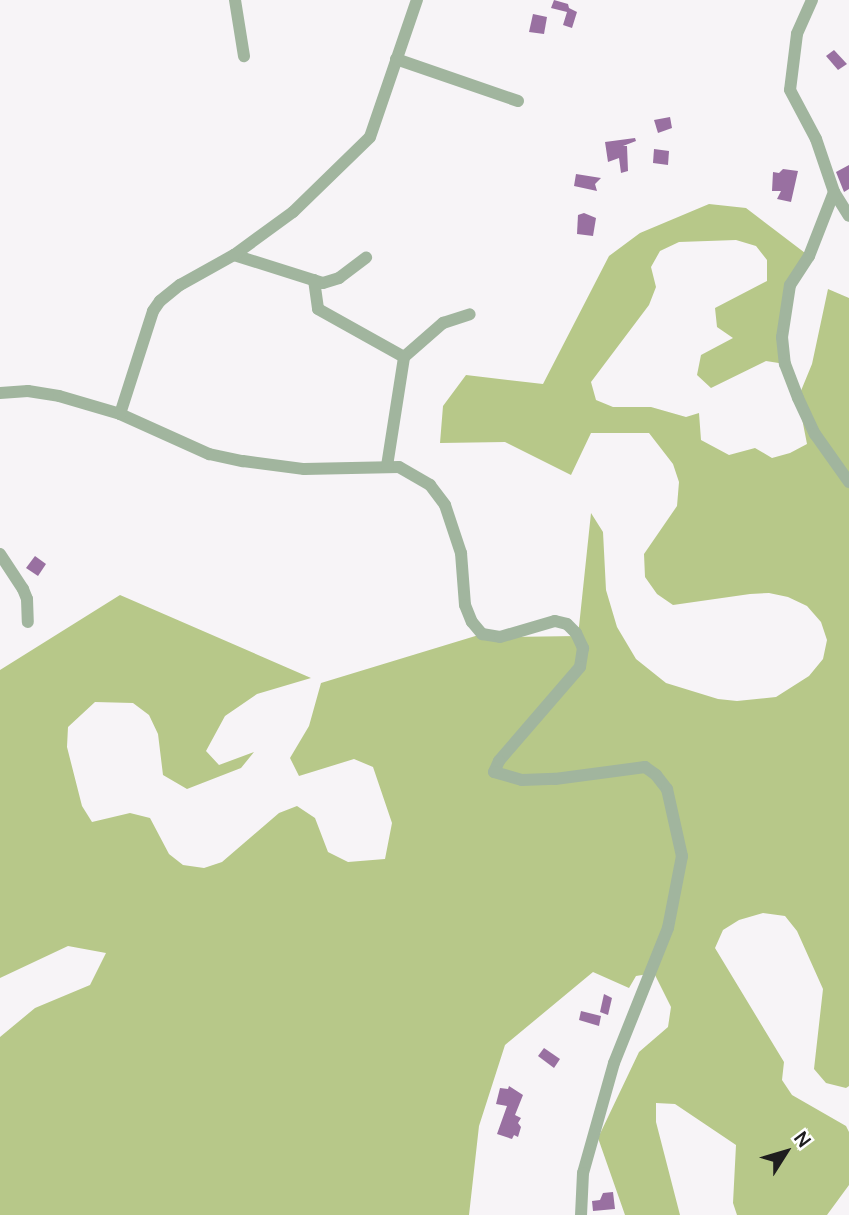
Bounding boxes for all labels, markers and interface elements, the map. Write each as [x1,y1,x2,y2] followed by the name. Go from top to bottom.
[751,1117,821,1187] north arrow
[788,1126,817,1153] text: N

